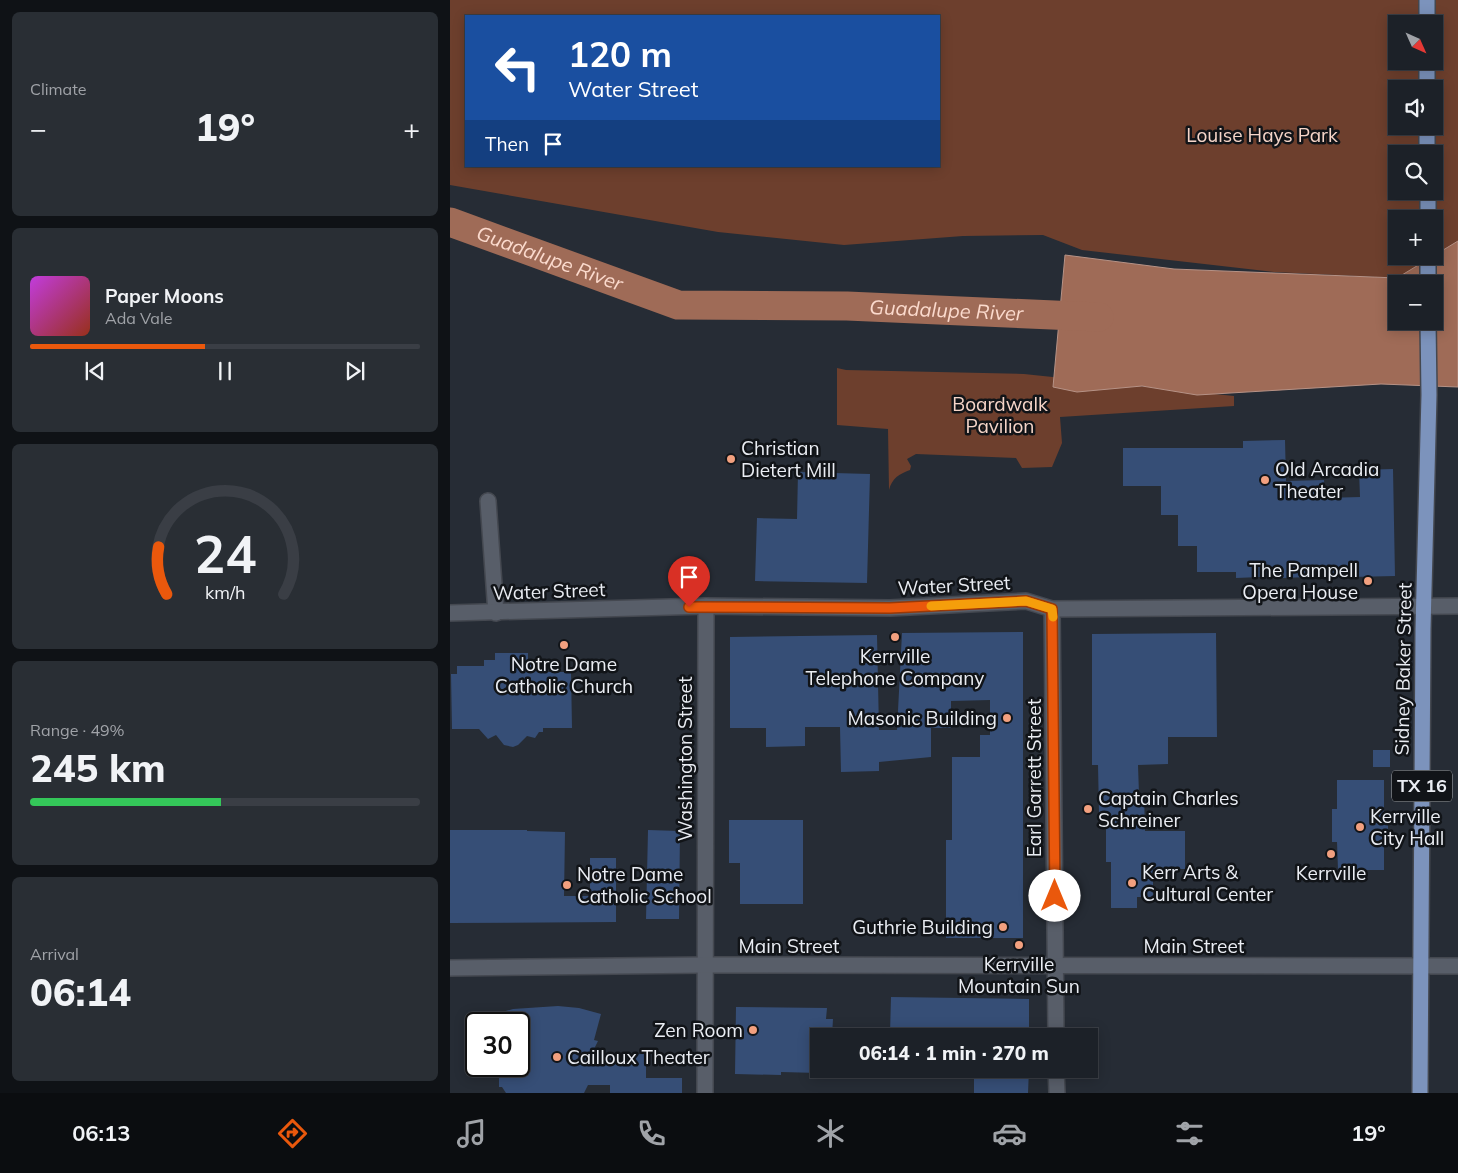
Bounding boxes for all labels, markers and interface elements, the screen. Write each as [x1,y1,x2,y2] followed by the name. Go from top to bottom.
[1388,15,1442,70] north arrow
[1388,15,1443,330] map controls
[568,32,672,76] text: 120 m
[485,35,550,100] icon: left
[568,75,699,103] text: Water Street
[30,79,86,99] text: Climate
[1388,80,1443,135] button: sound
[195,103,255,151] text: 19°
[30,111,47,146] text: −
[403,111,420,146] text: +
[1186,123,1338,147] park label: Louise Hays Park
[539,130,567,158] icon: arrive
[485,132,529,156] text: Then
[1388,145,1443,200] button: search
[1388,210,1443,265] button: +
[473,220,627,296] water label: Guadalupe River
[1388,275,1443,330] button: −
[105,284,224,308] text: Paper Moons
[869,294,1024,326] water label: Guadalupe River
[105,308,172,328] text: Ada Vale
[81,357,109,385] icon: previous
[211,357,239,385] icon: pause
[341,357,369,385] icon: next
[952,392,1048,438] park label: Boardwalk Pavilion
[741,436,836,482] place label: Christian Dietert Mill
[725,453,737,465] marker: Christian Dietert Mill
[1275,457,1379,503] place label: Old Arcadia Theater
[1259,474,1271,486] marker: Old Arcadia Theater
[194,521,256,586] text: 24
[668,556,710,607] pin
[1242,558,1358,604] place label: The Pampell Opera House
[675,563,703,591] icon: arrive
[897,570,1011,600] street label: Water Street
[1362,575,1374,587] marker: The Pampell Opera House
[492,577,606,605] street label: Water Street
[205,581,245,603] text: km/h
[1389,582,1417,756] street label: Sidney Baker Street
[889,631,901,643] marker: Kerrville Telephone Company
[558,639,570,651] marker: Notre Dame Catholic Church
[806,644,984,690] place label: Kerrville Telephone Company
[495,652,633,698] place label: Notre Dame Catholic Church
[673,676,697,842] street label: Washington Street
[1022,698,1046,857] street label: Earl Garrett Street
[848,706,997,730] place label: Masonic Building
[1001,712,1013,724] marker: Masonic Building
[30,720,125,740] text: Range · 49%
[30,744,166,792] text: 245 km
[1392,770,1452,801] road number: TX 16
[1098,786,1239,832] place label: Captain Charles Schreiner
[1082,803,1094,815] marker: Captain Charles Schreiner
[1370,804,1444,850] place label: Kerrville City Hall
[1354,821,1366,833] marker: Kerrville City Hall
[1325,848,1337,860] marker: Kerrville
[1142,860,1273,906] place label: Kerr Arts & Cultural Center
[1296,861,1366,885] place label: Kerrville
[577,862,712,908] place label: Notre Dame Catholic School
[1028,869,1080,921] position arrow
[1126,877,1138,889] marker: Kerr Arts & Cultural Center
[561,879,573,891] marker: Notre Dame Catholic School
[852,915,993,939] place label: Guthrie Building
[997,921,1009,933] marker: Guthrie Building
[739,934,840,958] street label: Main Street
[1144,934,1245,958] street label: Main Street
[1013,939,1025,951] marker: Kerrville Mountain Sun
[30,944,79,964] text: Arrival
[958,952,1080,998] place label: Kerrville Mountain Sun
[30,968,131,1016] text: 06:14
[465,1012,530,1077] speed limit sign: 30
[654,1018,743,1042] place label: Zen Room
[747,1024,759,1036] marker: Zen Room
[859,1041,1049,1065] text: 06:14 · 1 min · 270 m
[567,1045,710,1069] place label: Cailloux Theater
[551,1051,563,1063] marker: Cailloux Theater
[275,1116,310,1151] icon: directions
[454,1116,489,1151] icon: music
[634,1116,669,1151] icon: phone
[813,1116,848,1151] icon: climate
[992,1116,1027,1151] icon: car
[1172,1116,1207,1151] icon: filters
[72,1119,130,1147] text: 06:13
[1351,1119,1386,1147] text: 19°

